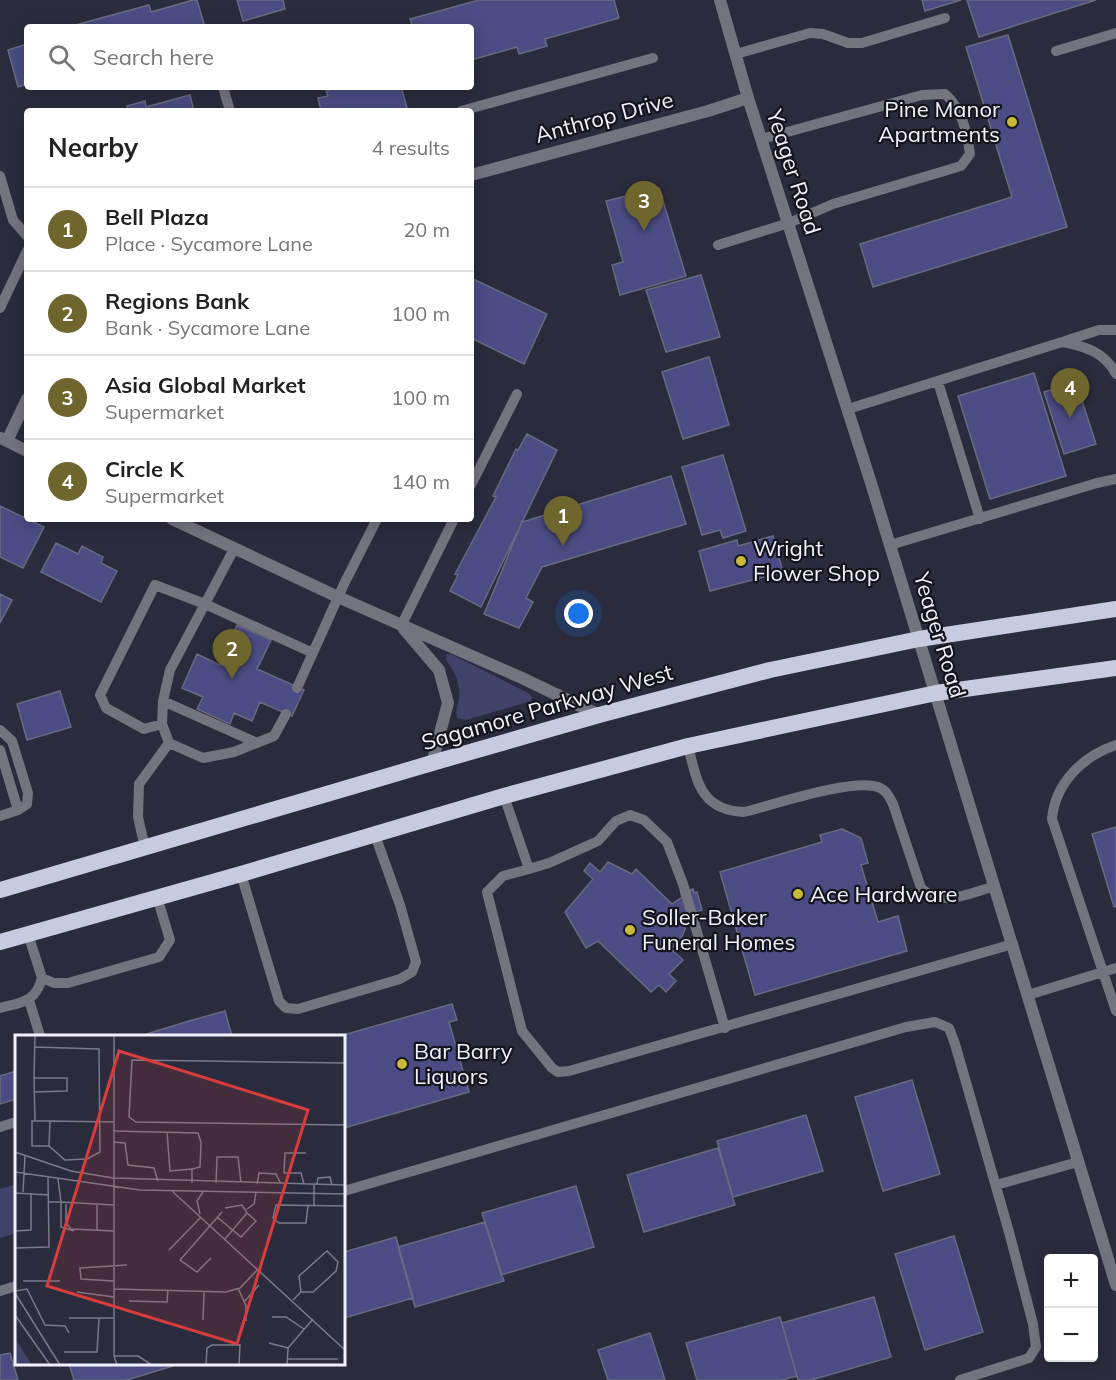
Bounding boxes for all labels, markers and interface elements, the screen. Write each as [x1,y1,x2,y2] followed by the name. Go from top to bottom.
[24,24,474,90] search box
[45,41,78,74] icon: search
[93,43,214,71] text: Search here
[532,85,676,149] street label: Anthrop Drive
[878,95,1000,148] place label: Pine Manor Apartments
[760,105,827,238] street label: Yeager Road
[1005,115,1019,129] marker: Pine Manor Apartments
[48,131,138,164] text: Nearby
[372,135,450,160] text: 4 results
[624,182,664,231] pin: 3
[105,203,209,231] text: Bell Plaza
[62,217,74,242] text: 1
[403,217,450,242] text: 20 m
[105,231,313,256] text: Place · Sycamore Lane
[105,287,249,315] text: Regions Bank
[62,301,74,326] text: 2
[391,301,450,326] text: 100 m
[105,315,310,340] text: Bank · Sycamore Lane
[1050,368,1090,418] pin: 4
[105,371,306,399] text: Asia Global Market
[62,385,74,410] text: 3
[391,385,450,410] text: 100 m
[105,399,224,424] text: Supermarket
[105,455,184,483] text: Circle K
[62,469,74,494] text: 4
[391,469,450,494] text: 140 m
[105,483,224,508] text: Supermarket
[544,496,582,546] pin: 1
[753,534,880,587] place label: Wright Flower Shop
[734,554,748,568] marker: Wright Flower Shop
[907,568,972,701] street label: Yeager Road
[564,599,593,628] your location
[212,630,252,679] pin: 2
[418,658,676,756] street label: Sagamore Parkway West
[810,880,957,908] place label: Ace Hardware
[791,887,805,901] marker: Ace Hardware
[642,903,795,956] place label: Soller-Baker Funeral Homes
[623,923,637,937] marker: Soller-Baker Funeral Homes
[15,1035,345,1365] inset map
[414,1037,513,1090] place label: Bar Barry Liquors
[395,1057,409,1071] marker: Bar Barry Liquors
[1044,1254,1098,1362] map controls
[1044,1254,1098,1308] button: +
[1044,1308,1098,1362] button: −

